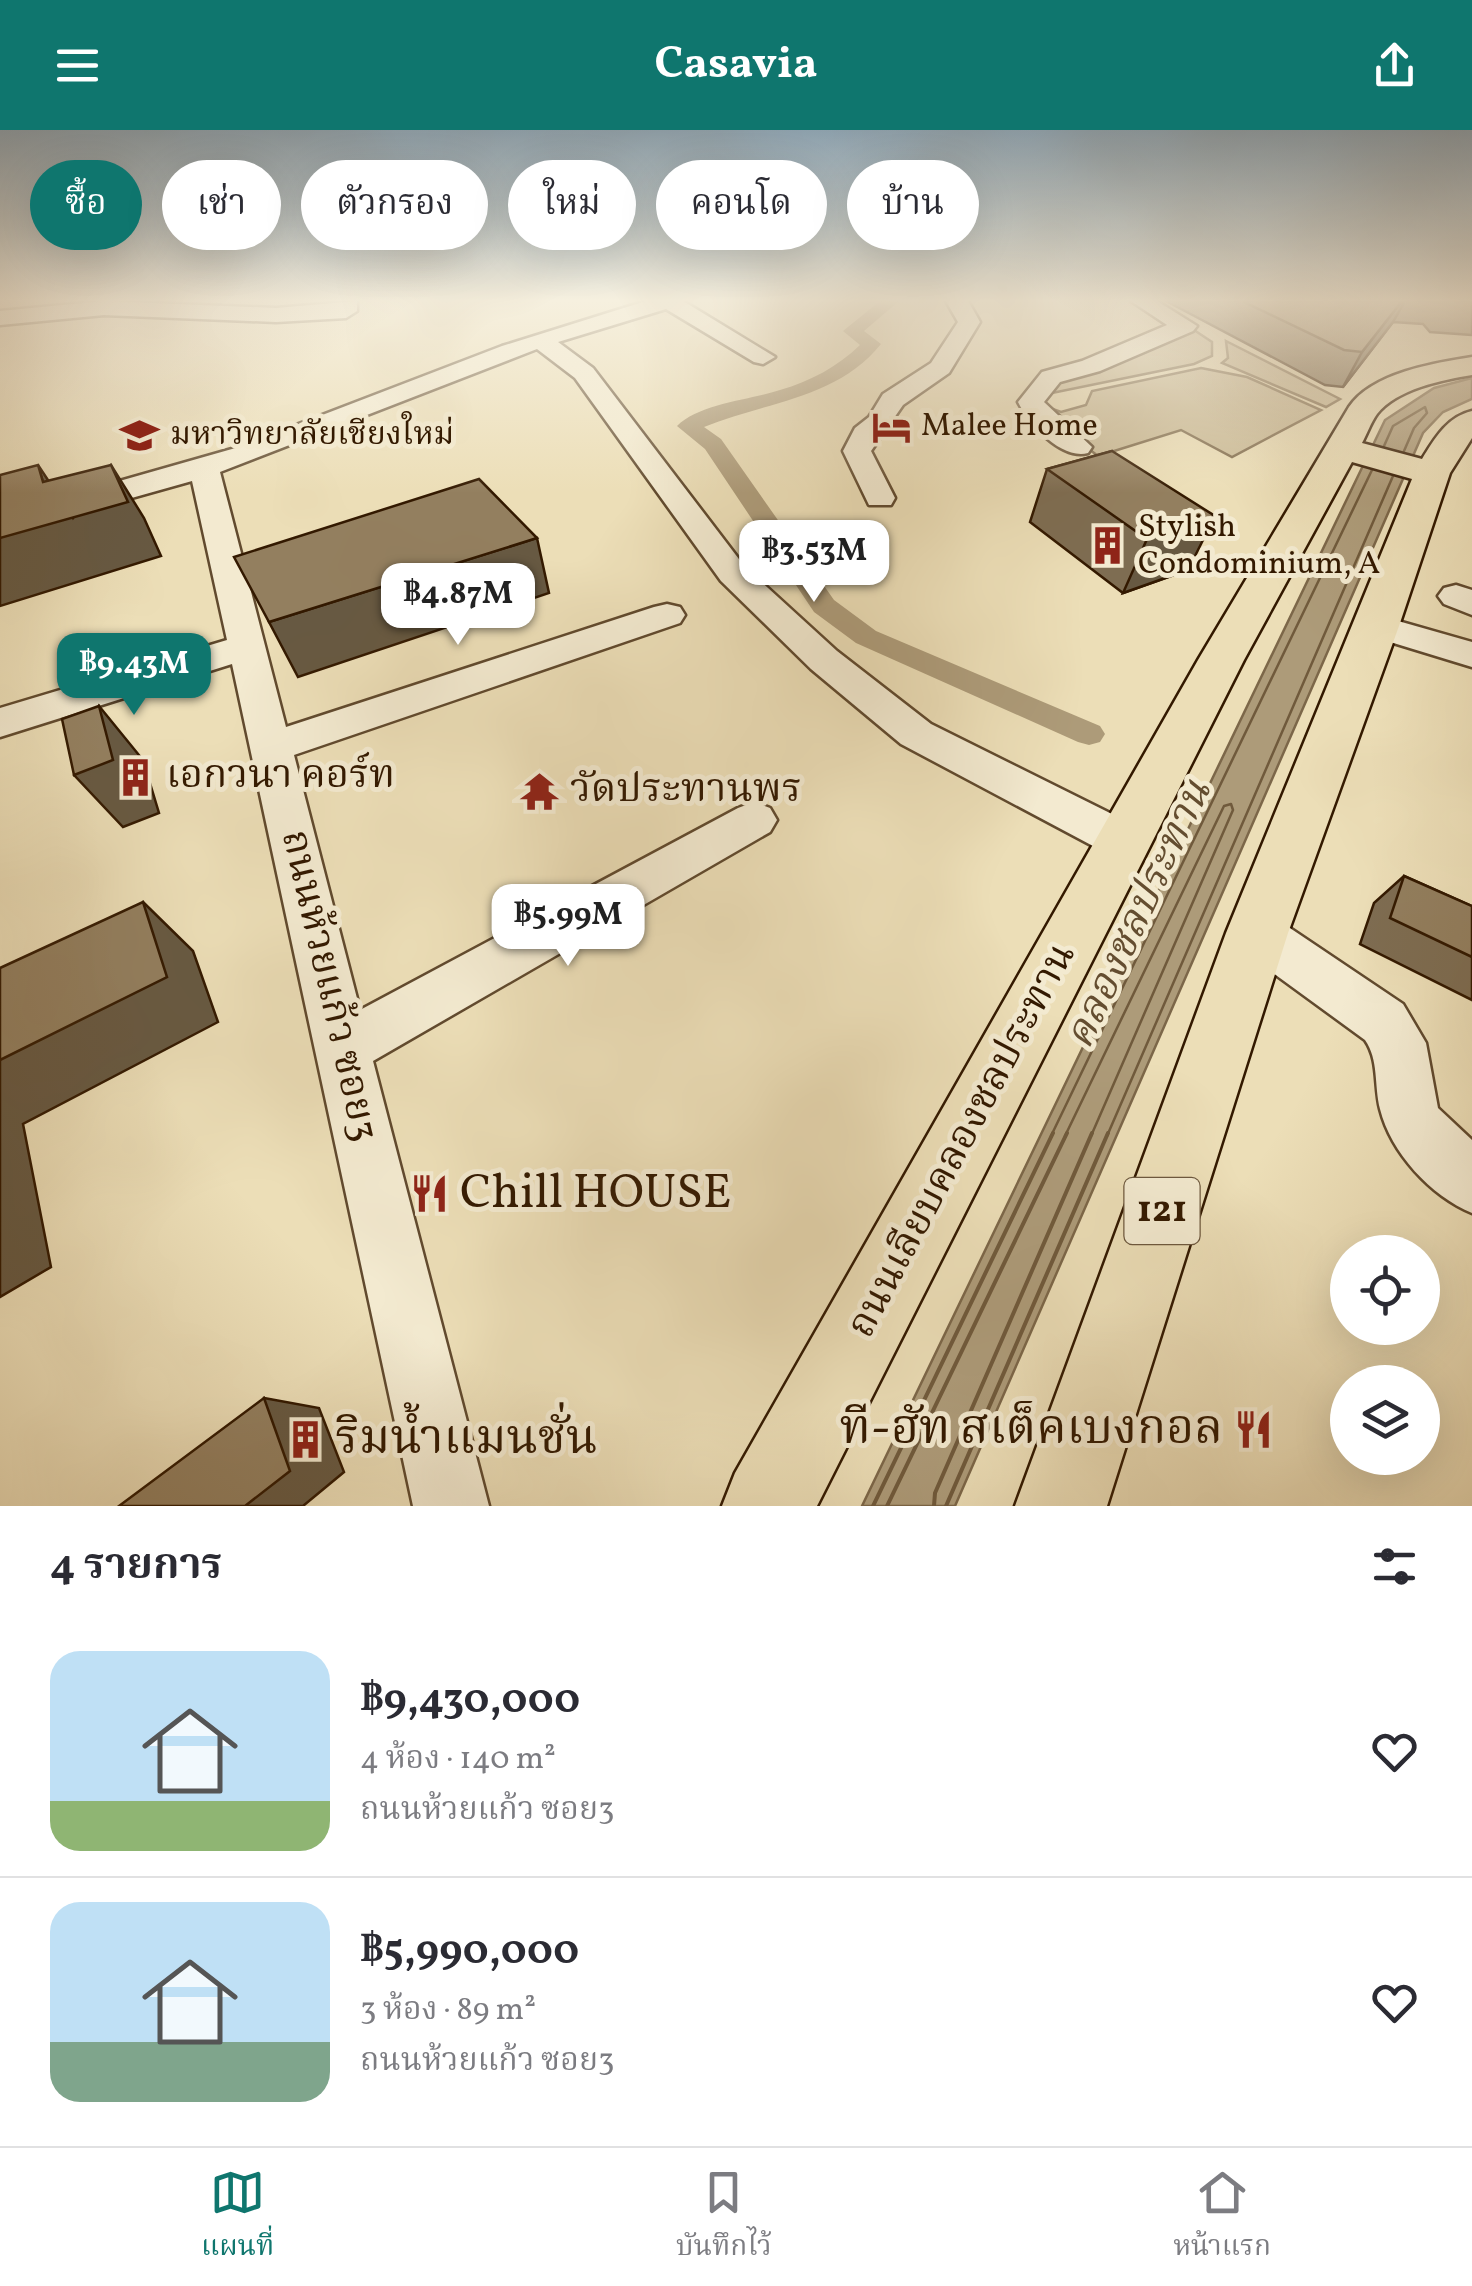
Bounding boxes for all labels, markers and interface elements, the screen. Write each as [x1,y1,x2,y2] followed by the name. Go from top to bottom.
[654,34,818,97] text: Casavia
[50,38,105,93] icon: menu
[1367,38,1422,93] icon: share
[30,160,142,250] chip: ซื้อ
[162,160,281,250] chip: เช่า
[301,160,488,250] chip: ตัวกรอง
[508,160,636,250] chip: ใหม่
[656,160,827,250] chip: คอนโด
[847,160,979,250] chip: บ้าน
[921,405,1098,449] place label: Malee Home
[870,406,912,448] hotel icon: Malee Home
[170,411,454,458] place label: มหาวิทยาลัยเชียงใหม่
[119,415,161,457] school or university icon: มหาวิทยาลัยเชียงใหม่
[1138,506,1380,587] place label: Stylish Condominium, A
[733,520,895,605] pin: ฿3.53M
[1087,525,1129,567] building icon: Stylish Condominium, A
[761,530,867,574] text: ฿3.53M
[377,563,539,648] pin: ฿4.87M
[403,573,513,617] text: ฿4.87M
[53,633,215,718] pin: ฿9.43M
[79,643,189,687] text: ฿9.43M
[166,749,395,805] place label: เอกวนา คอร์ท
[115,756,157,798] building icon: เอกวนา คอร์ท
[570,763,802,819] place label: วัดประทานพร
[519,770,561,812] temple icon: วัดประทานพร
[1052,771,1228,1059] water label: คลองชลประทาน
[265,825,391,1147] street label: ถนนห้วยแก้ว ซอย3
[487,884,649,969] pin: ฿5.99M
[514,894,622,938] text: ฿5.99M
[835,934,1091,1348] street label: ถนนเลียบคลองชลประทาน
[460,1161,732,1228] place label: Chill HOUSE
[409,1173,451,1215] restaurant icon: Chill HOUSE
[1124,1178,1200,1244] road number: 121
[1330,1235,1440,1475] map controls
[1330,1235,1440,1345] button: locate
[1330,1365,1440,1475] button: layers
[840,1397,1223,1464] place label: ที-ฮัท สเต็คเบงกอล
[335,1402,598,1474] place label: ริมน้ำแมนชั่น
[1232,1409,1274,1451] restaurant icon: ที-ฮัท สเต็คเบงกอล
[284,1419,326,1461] building icon: ริมน้ำแมนชั่น
[50,1538,222,1597] text: 4 รายการ
[1367,1539,1422,1594] icon: filters
[360,1672,580,1731] text: ฿9,430,000
[130,1691,250,1811] icon: home
[1367,1724,1422,1779] icon: heart
[360,1738,556,1782] text: 4 ห้อง · 140 m²
[360,1789,614,1833] text: ถนนห้วยแก้ว ซอย3
[360,1923,579,1982] text: ฿5,990,000
[130,1942,250,2062] icon: home
[1367,1975,1422,2030] icon: heart
[360,1989,536,2033] text: 3 ห้อง · 89 m²
[360,2040,614,2084] text: ถนนห้วยแก้ว ซอย3
[201,2165,274,2270] tab: แผนที่
[676,2165,771,2270] tab: บันทึกไว้
[1173,2165,1271,2270] tab: หน้าแรก

